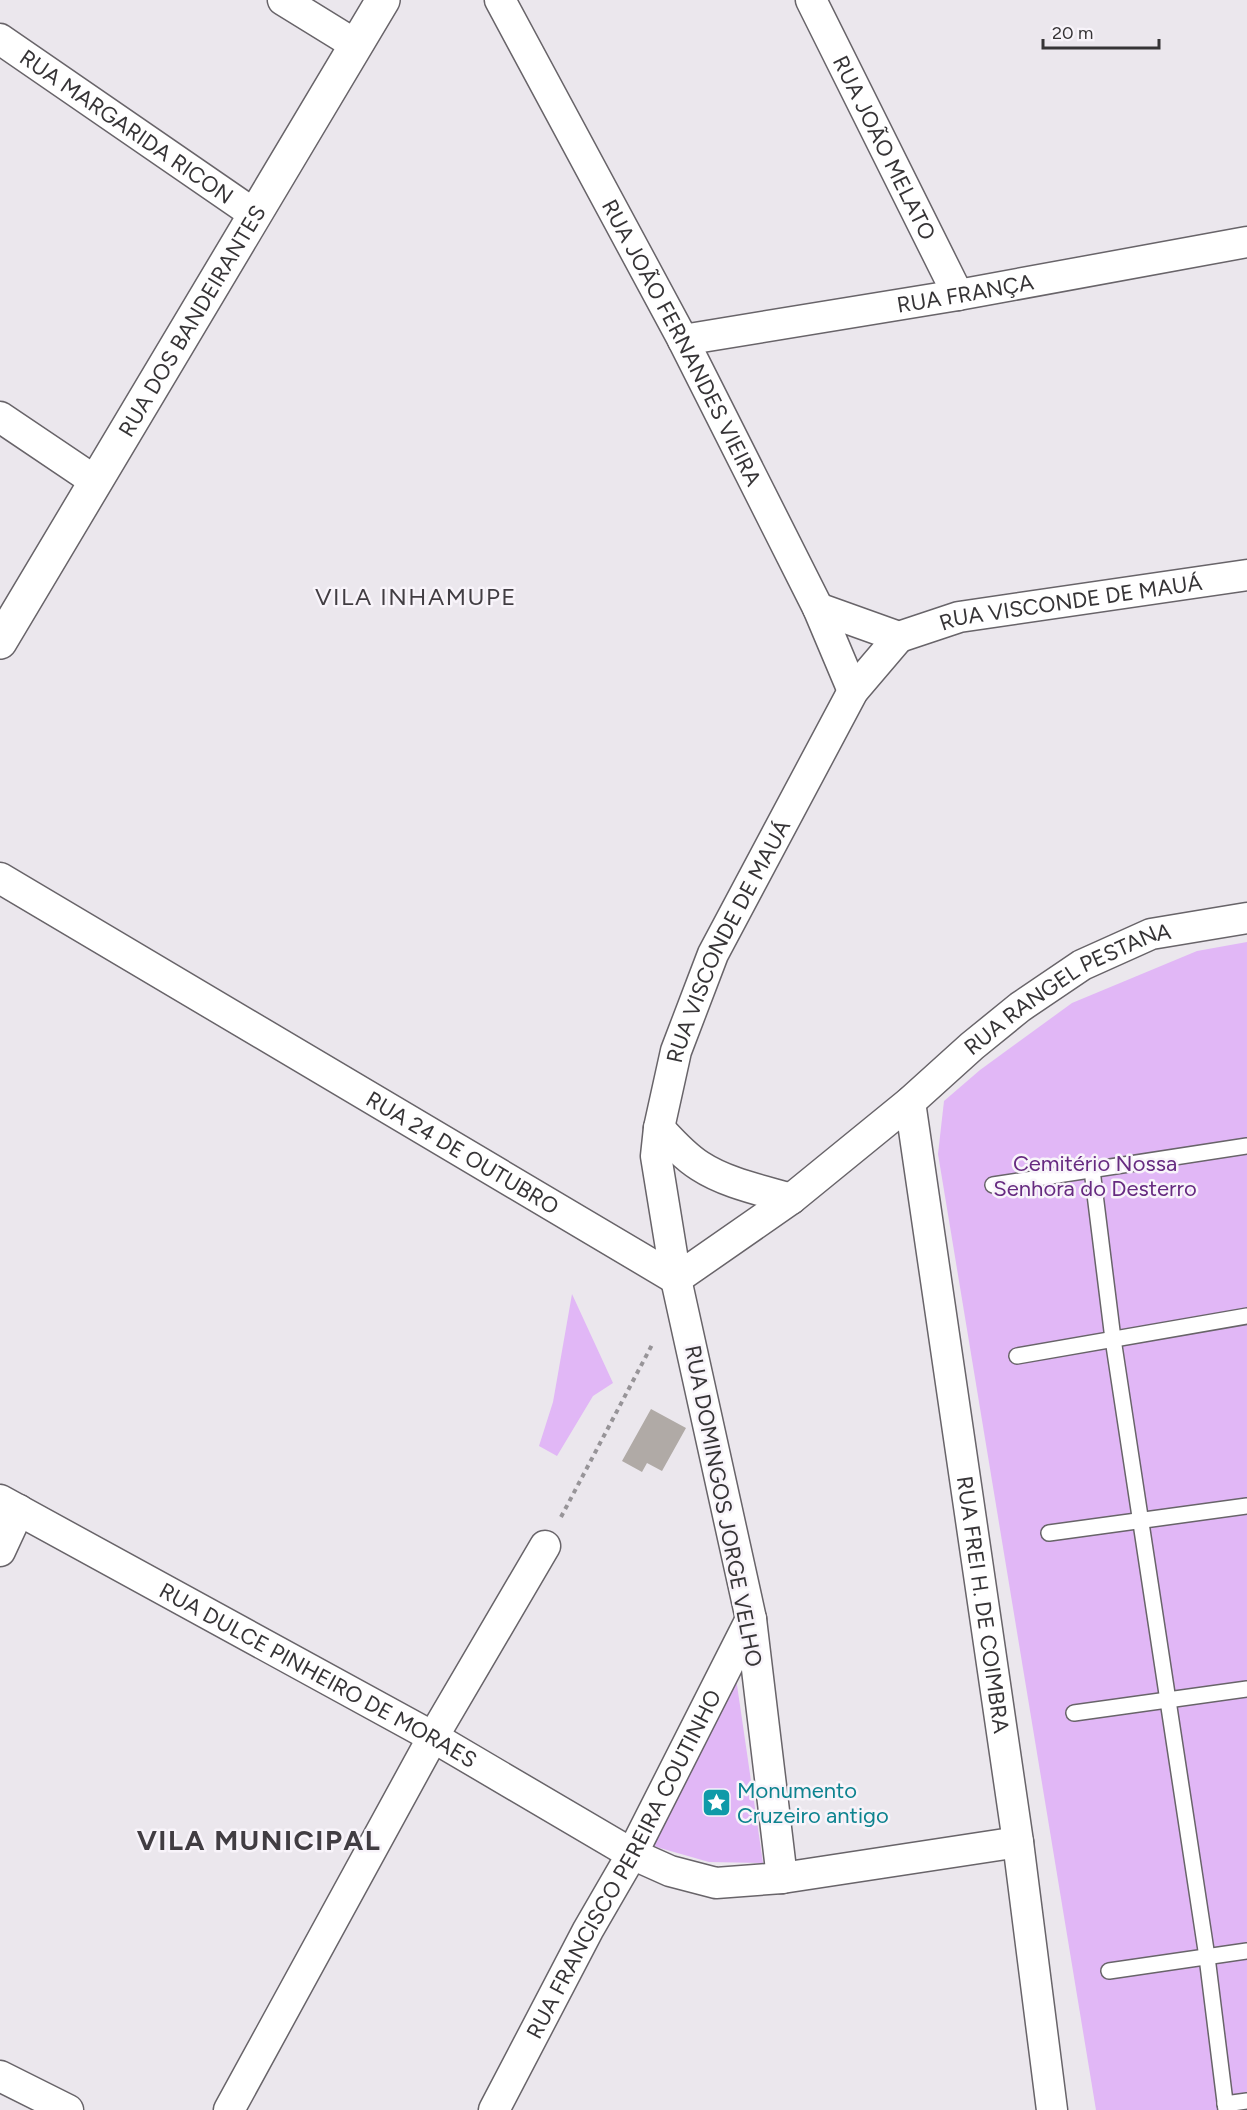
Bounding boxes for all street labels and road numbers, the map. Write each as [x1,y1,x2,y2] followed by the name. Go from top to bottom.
[15,44,239,210] street label: RUA MARGARIDA RICON
[827,51,941,245] street label: RUA JOÃO MELATO
[596,195,767,491] street label: RUA JOÃO FERNANDES VIEIRA
[113,200,271,442] street label: RUA DOS BANDEIRANTES
[895,268,1036,319] street label: RUA FRANÇA
[936,569,1204,637] street label: RUA VISCONDE DE MAUÁ
[661,815,796,1065] street label: RUA VISCONDE DE MAUÁ
[959,918,1173,1061] street label: RUA RANGEL PESTANA
[361,1085,564,1220] street label: RUA 24 DE OUTUBRO
[679,1343,768,1669] street label: RUA DOMINGOS JORGE VELHO
[951,1474,1015,1735] street label: RUA FREI H. DE COIMBRA
[155,1577,481,1774] street label: RUA DULCE PINHEIRO DE MORAES
[521,1685,727,2043] street label: RUA FRANCISCO PEREIRA COUTINHO

